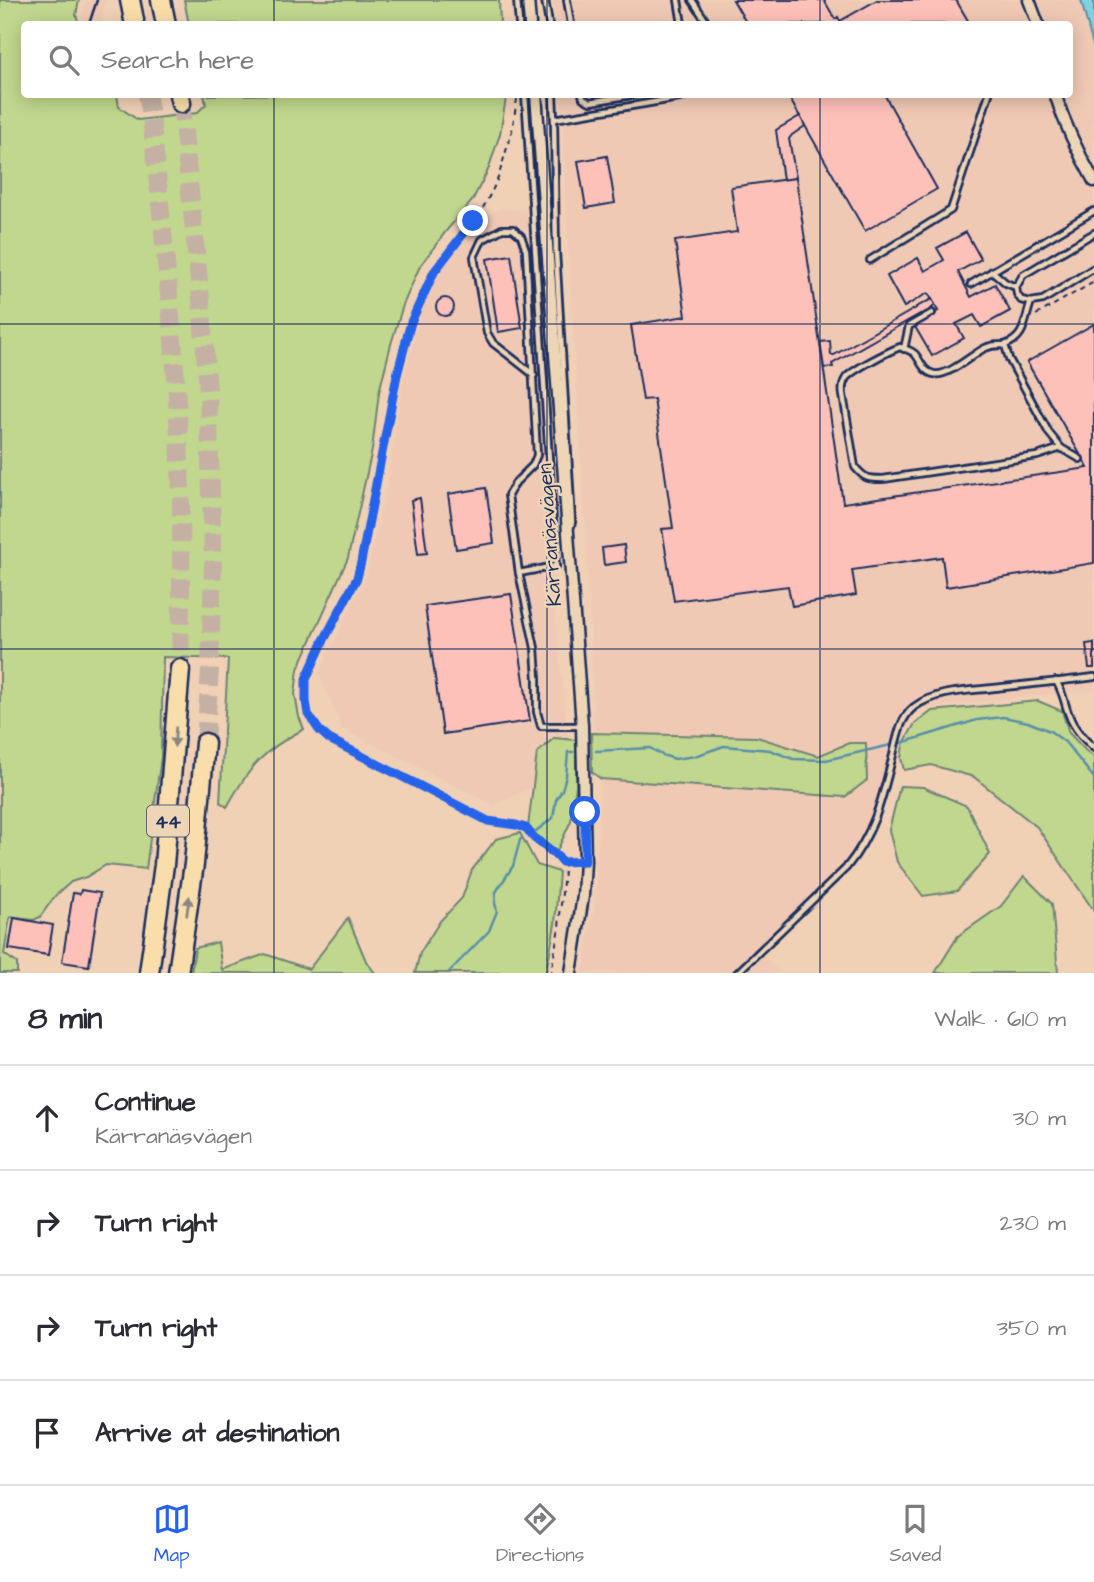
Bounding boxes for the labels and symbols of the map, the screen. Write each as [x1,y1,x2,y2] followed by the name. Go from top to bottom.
[457,205,488,236] route end
[530,462,571,607] street label: Kärranäsvägen
[169,726,180,748] one-way arrow
[569,796,600,827] route start
[147,806,189,836] road number: 44
[183,894,194,916] one-way arrow

